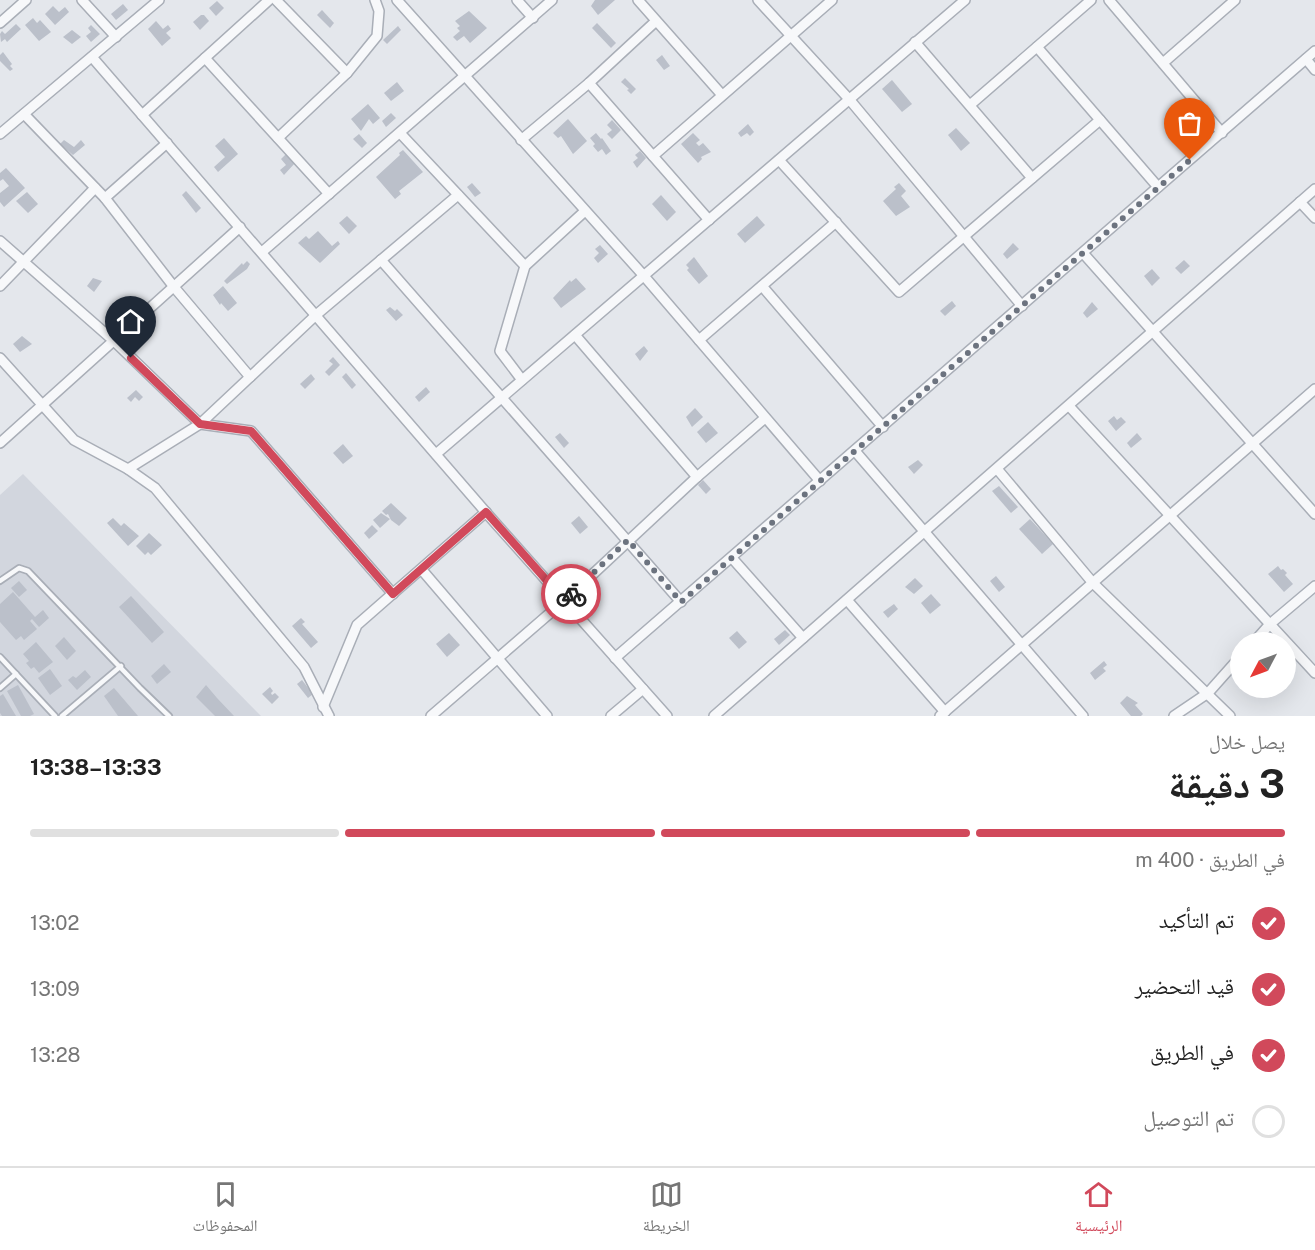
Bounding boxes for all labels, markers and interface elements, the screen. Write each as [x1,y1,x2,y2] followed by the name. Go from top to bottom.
[1164,98,1215,160] pin
[1173,107,1206,140] icon: bag
[105,296,156,358] pin
[114,305,147,338] icon: home
[541,564,601,624] courier
[555,578,588,611] icon: bike
[1230,632,1296,698] north arrow
[1230,632,1296,698] map controls
[1209,730,1285,754] text: يصل خلال
[30,754,162,780] text: 13:33–13:38
[1168,761,1285,807] text: 3 دقيقة
[1135,848,1285,872] text: في الطريق · 400 m
[1159,907,1234,933] text: تم التأكيد
[1252,907,1285,940] icon: check
[30,911,79,935] text: 13:02
[1135,973,1234,999] text: قيد التحضير
[1252,973,1285,1006] icon: check
[30,977,80,1001] text: 13:09
[1150,1039,1234,1065] text: في الطريق
[1252,1039,1285,1072] icon: check
[30,1043,81,1067] text: 13:28
[1143,1105,1234,1131] text: تم التوصيل
[193,1178,258,1241] tab: المحفوظات
[643,1178,690,1241] tab: الخريطة
[1075,1178,1122,1241] tab: الرئيسية

